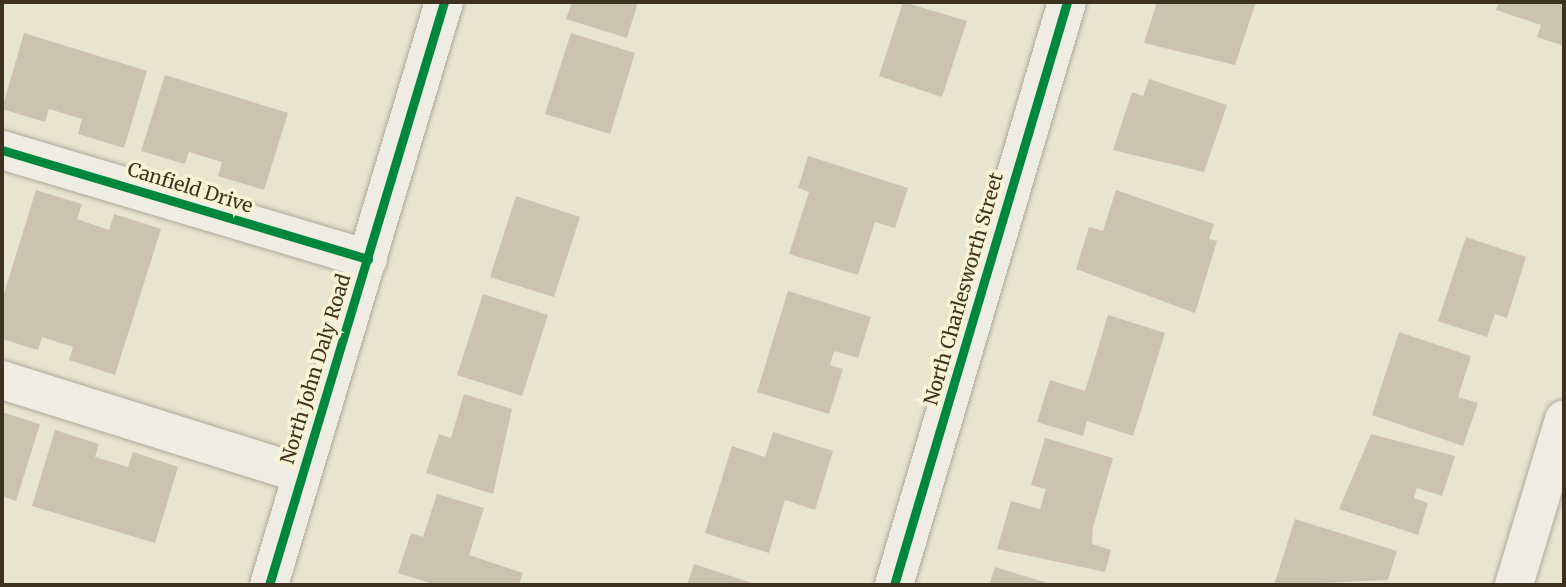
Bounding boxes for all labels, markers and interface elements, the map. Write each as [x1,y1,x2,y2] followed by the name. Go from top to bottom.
[125,158,255,218] street label: Canfield Drive
[920,170,1008,408] street label: North Charlesworth Street
[276,271,356,467] street label: North John Daly Road

